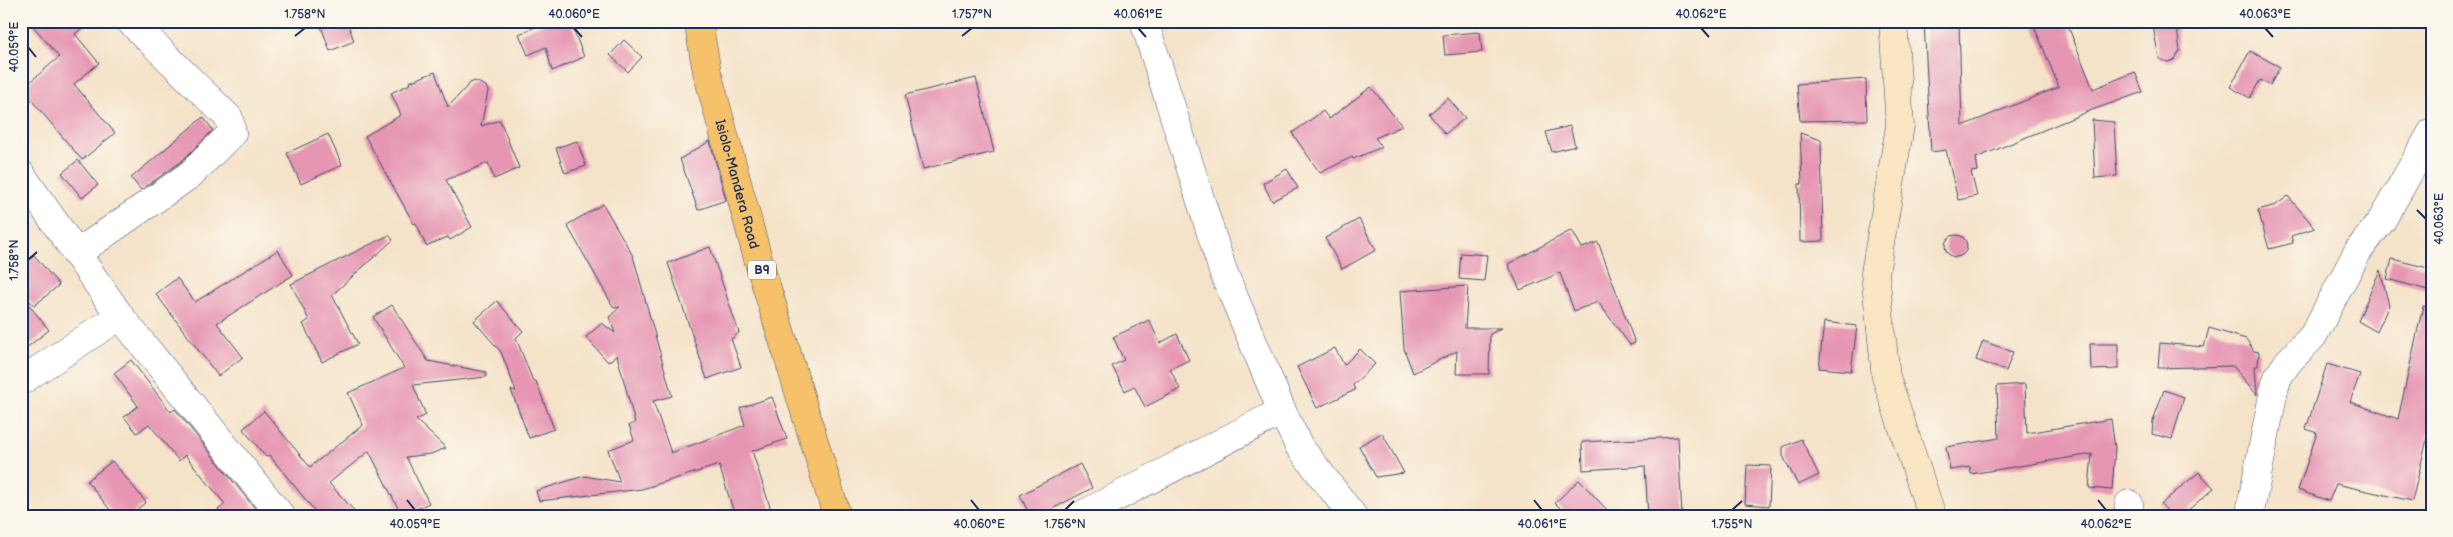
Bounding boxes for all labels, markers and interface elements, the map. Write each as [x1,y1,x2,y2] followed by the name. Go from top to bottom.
[284,7,326,22] text: 1.758°N
[548,7,600,22] text: 40.060°E
[952,7,992,22] text: 1.757°N
[1113,7,1163,22] text: 40.061°E
[1675,7,1727,22] text: 40.062°E
[2239,7,2291,22] text: 40.063°E
[7,21,22,73] text: 40.059°E
[712,118,763,251] street label: Isiolo-Mandera Road
[2432,193,2447,245] text: 40.063°E
[7,239,22,281] text: 1.758°N
[748,260,776,280] road number: B9
[389,517,441,532] text: 40.059°E
[953,517,1005,532] text: 40.060°E
[1044,517,1086,532] text: 1.756°N
[1517,517,1567,532] text: 40.061°E
[1711,517,1753,532] text: 1.755°N
[2080,517,2132,532] text: 40.062°E

